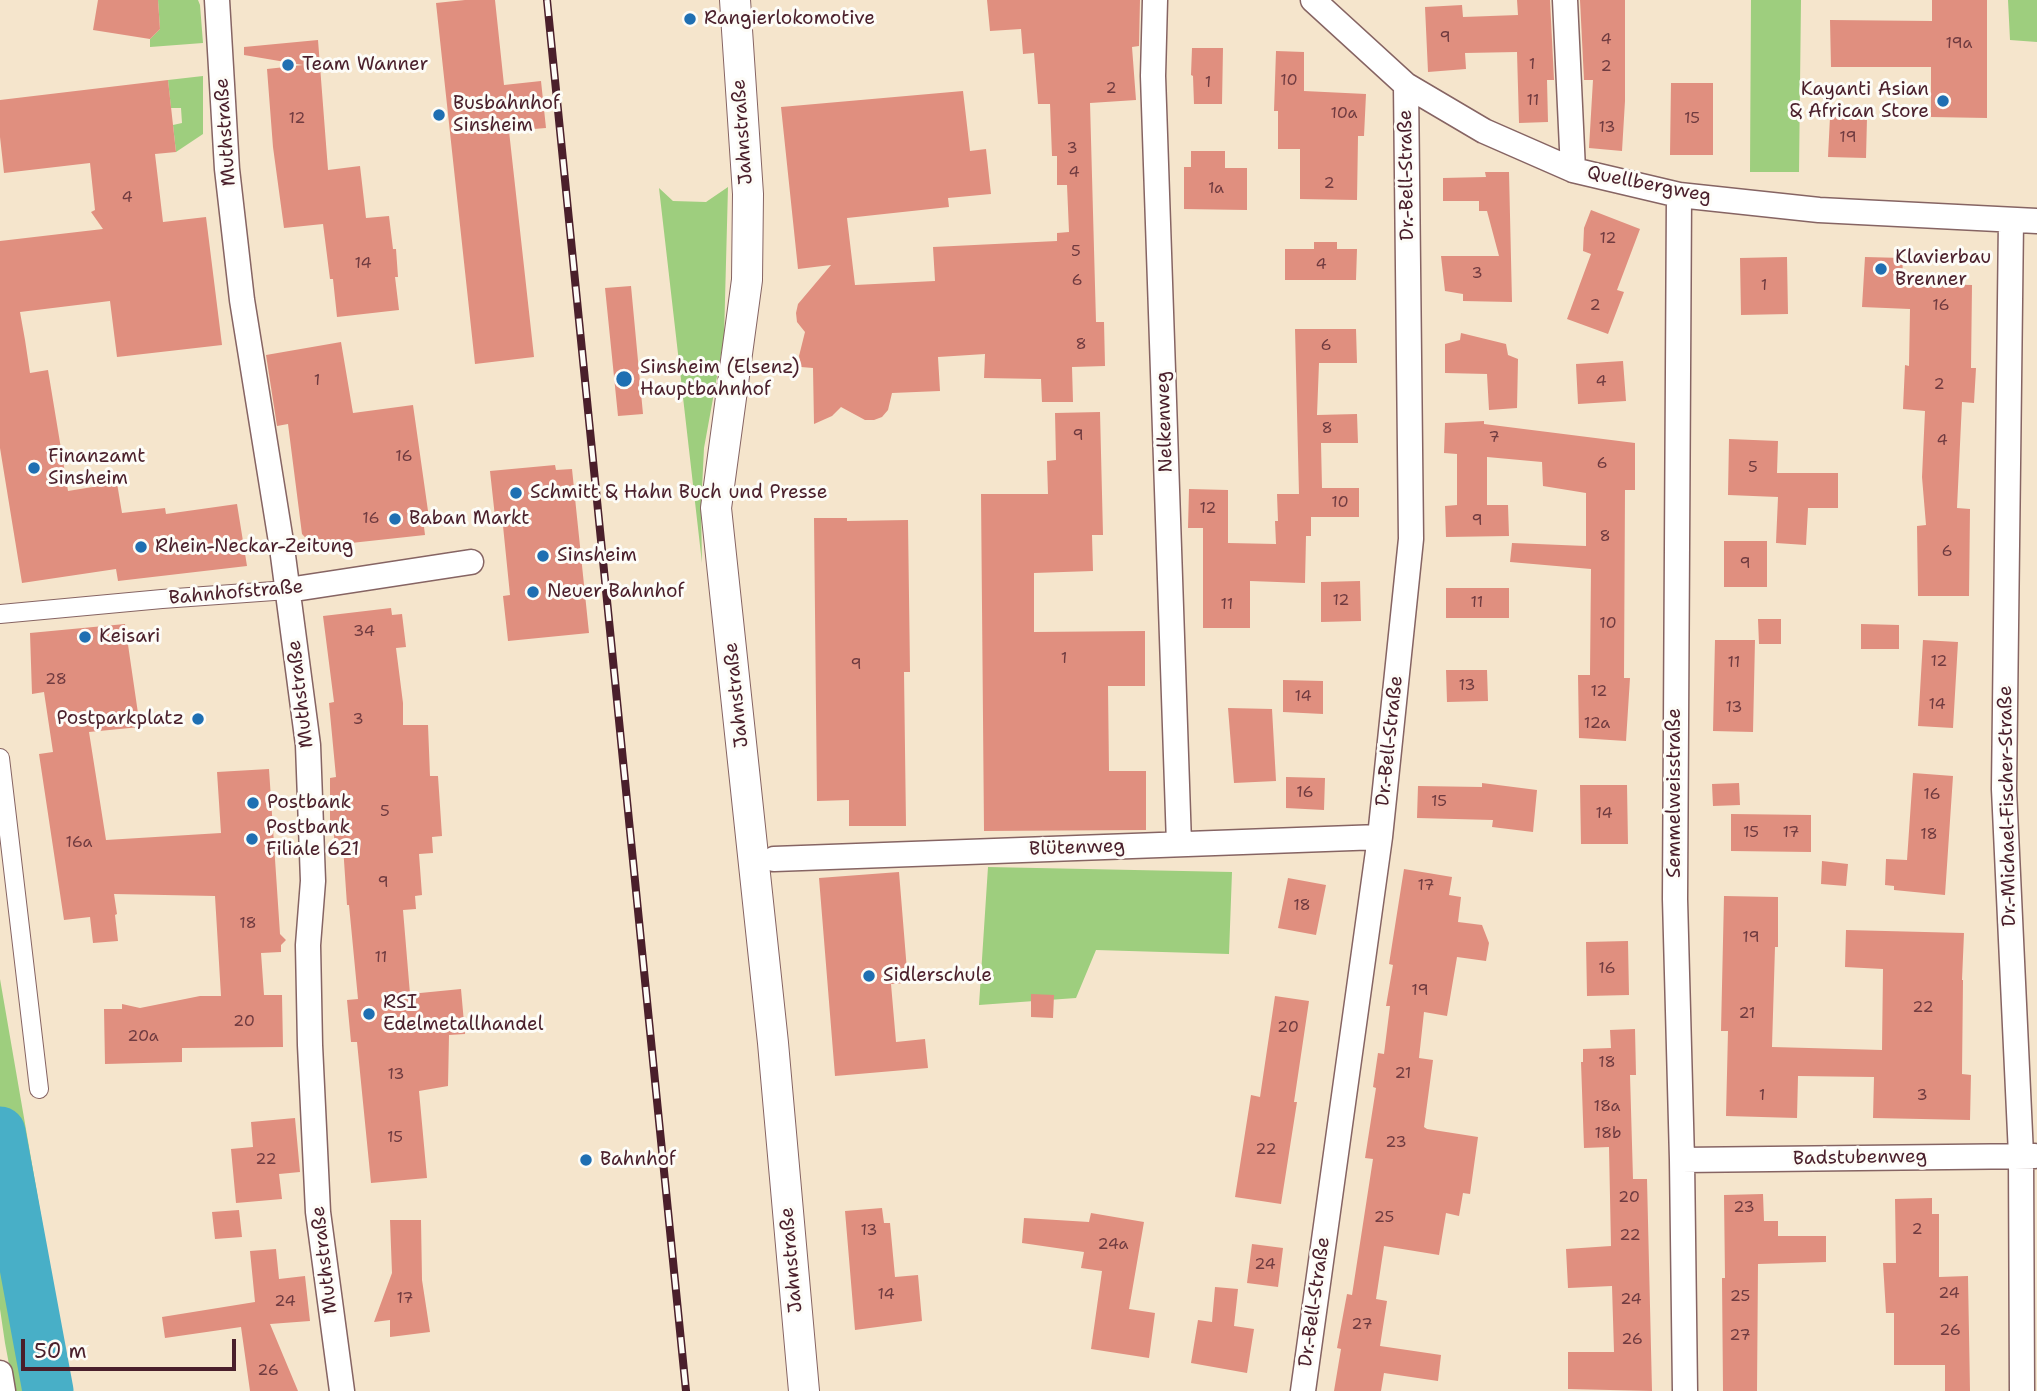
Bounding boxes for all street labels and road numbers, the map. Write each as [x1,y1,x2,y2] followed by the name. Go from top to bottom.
[211,77,241,187] street label: Muthstraße
[728,78,758,186] street label: Jahnstraße
[1394,109,1420,241] street label: Dr.-Bell-Straße
[1585,162,1713,208] street label: Quellbergweg
[1152,371,1178,473] street label: Nelkenweg
[168,576,304,610] street label: Bahnhofstraße
[283,639,319,749] street label: Muthstraße
[720,641,754,749] street label: Jahnstraße
[1372,675,1408,807] street label: Dr.-Bell-Straße
[1994,685,2022,927] street label: Dr.-Michael-Fischer-Straße
[1664,708,1686,878] street label: Semmelweisstraße
[1029,835,1125,861] street label: Blütenweg
[1793,1145,1927,1171] street label: Badstubenweg
[307,1205,343,1315] street label: Muthstraße
[776,1206,808,1314] street label: Jahnstraße
[1295,1236,1335,1368] street label: Dr.-Bell-Straße

